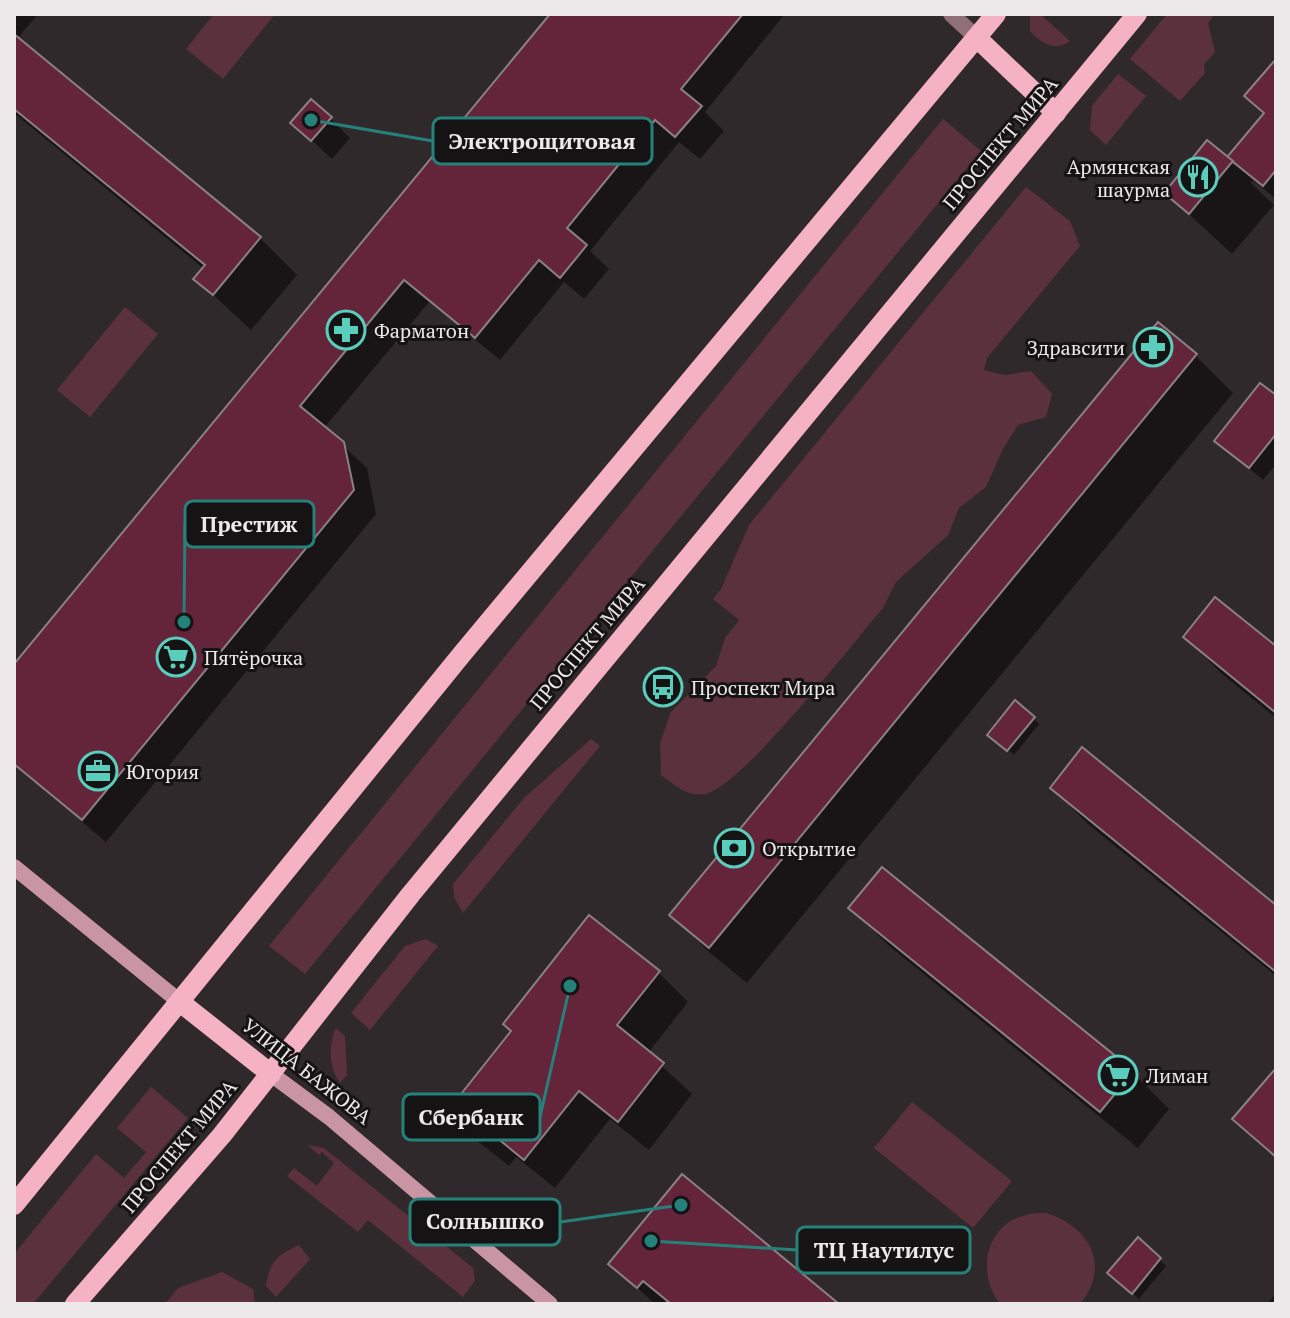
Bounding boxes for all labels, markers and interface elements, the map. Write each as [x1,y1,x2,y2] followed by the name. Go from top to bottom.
[936,70,1064,215] street label: ПРОСПЕКТ МИРА
[433,118,652,164] callout: Электрощитовая
[448,126,636,155] text: Электрощитовая
[1067,153,1170,203] place label: Армянская шаурма
[1177,156,1219,198] restaurant icon: Армянская шаурма
[325,309,367,351] pharmacy icon: Фарматон
[374,317,469,344] place label: Фарматон
[1132,326,1174,368] pharmacy icon: Здравсити
[1027,334,1125,361] place label: Здравсити
[185,501,314,547] callout: Престиж
[201,509,298,538] text: Престиж
[523,570,651,715] street label: ПРОСПЕКТ МИРА
[155,636,197,678] supermarket icon: Пятёрочка
[204,644,303,671] place label: Пятёрочка
[642,666,684,708] bus stop icon: Проспект Мира
[691,674,835,701] place label: Проспект Мира
[77,750,119,792] office icon: Югория
[126,758,199,785] place label: Югория
[713,827,755,869] bank icon: Открытие
[762,835,856,862] place label: Открытие
[237,1012,378,1130] street label: УЛИЦА БАЖОВА
[1097,1054,1139,1096] supermarket icon: Лиман
[1145,1062,1208,1089] place label: Лиман
[115,1073,243,1218] street label: ПРОСПЕКТ МИРА
[403,1094,540,1140] callout: Сбербанк
[418,1102,525,1131] text: Сбербанк
[410,1199,560,1245] callout: Солнышко
[426,1206,544,1235] text: Солнышко
[797,1227,970,1273] callout: ТЦ Наутилус
[814,1235,955,1264] text: ТЦ Наутилус

